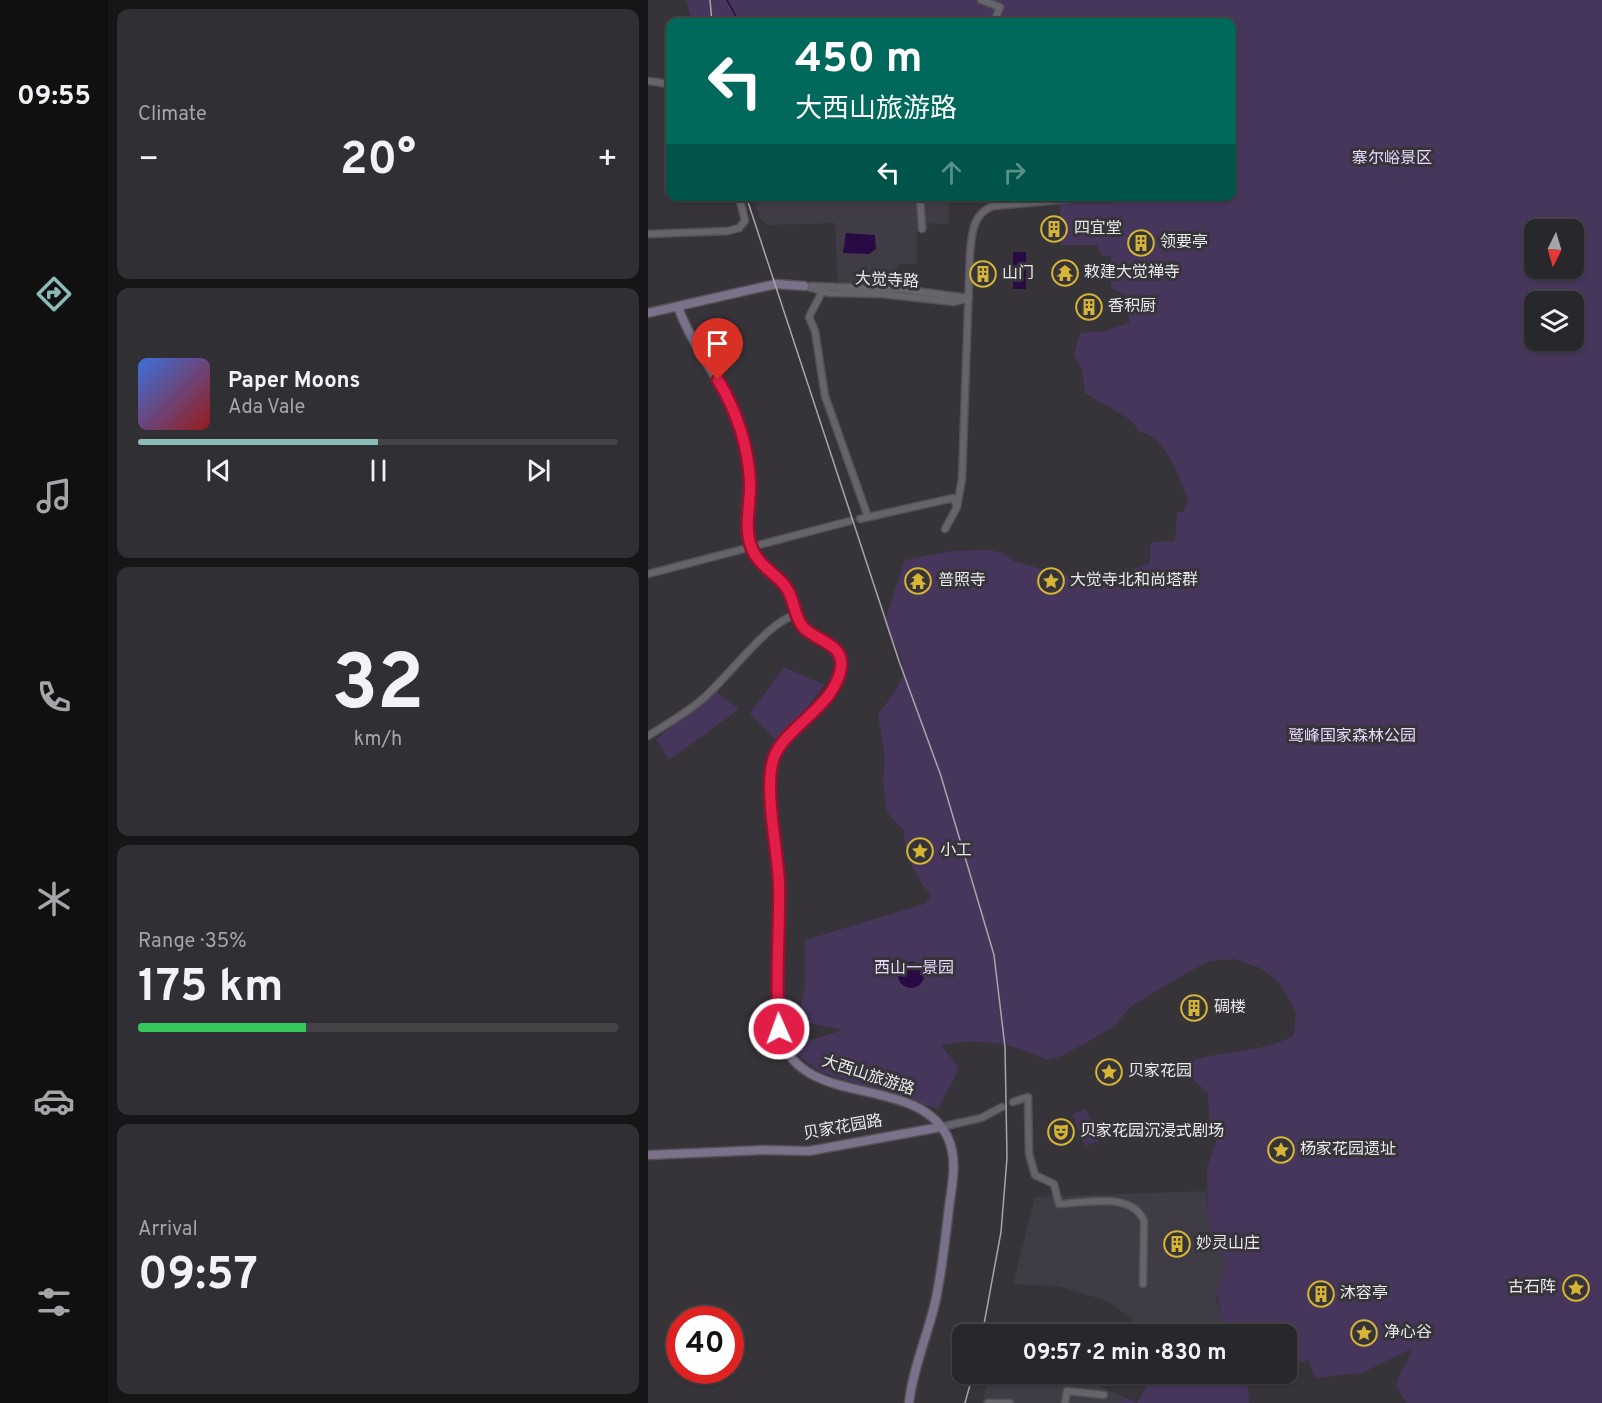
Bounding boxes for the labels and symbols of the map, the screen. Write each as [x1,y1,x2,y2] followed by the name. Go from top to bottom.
[1352,149,1432,169] park label: 寨尔峪景区
[1039,214,1069,244] building icon: 四宜堂
[1074,219,1122,239] place label: 四宜堂
[1524,219,1584,279] north arrow
[1126,228,1156,258] building icon: 领要亭
[1160,233,1208,253] place label: 领要亭
[1050,258,1080,288] temple icon: 敕建大觉禅寺
[968,259,998,289] building icon: 山门
[1084,263,1180,283] place label: 敕建大觉禅寺
[1002,264,1034,284] place label: 山门
[855,269,919,293] street label: 大觉寺路
[1074,292,1104,322] building icon: 香积厨
[1108,297,1156,317] place label: 香积厨
[692,318,743,380] pin
[903,566,933,596] temple icon: 普照寺
[1036,566,1066,596] place icon: 大觉寺北和尚塔群
[938,571,986,591] place label: 普照寺
[1070,571,1198,591] place label: 大觉寺北和尚塔群
[1288,727,1416,747] park label: 鹫峰国家森林公园
[905,836,935,866] place icon: 小工
[940,841,972,861] place label: 小工
[874,959,954,979] park label: 西山一景园
[1179,993,1209,1023] building icon: 碉楼
[747,997,811,1061] position arrow
[1214,998,1246,1018] place label: 碉楼
[819,1052,917,1100] street label: 大西山旅游路
[1094,1057,1124,1087] place icon: 贝家花园
[1128,1062,1192,1082] place label: 贝家花园
[802,1111,884,1145] street label: 贝家花园路
[1046,1117,1076,1147] theatre icon: 贝家花园沉浸式剧场
[1080,1122,1224,1142] place label: 贝家花园沉浸式剧场
[1266,1135,1296,1165] place icon: 杨家花园遗址
[1300,1140,1396,1160] place label: 杨家花园遗址
[1162,1229,1192,1259] building icon: 妙灵山庄
[1196,1234,1260,1254] place label: 妙灵山庄
[1561,1273,1591,1303] place icon: 古石阵
[1508,1278,1556,1298] place label: 古石阵
[1306,1279,1336,1309] building icon: 沐容亭
[1340,1284,1388,1304] place label: 沐容亭
[666,1306,744,1384] speed limit sign: 40
[1349,1318,1379,1348] place icon: 净心谷
[1384,1323,1432,1343] place label: 净心谷

